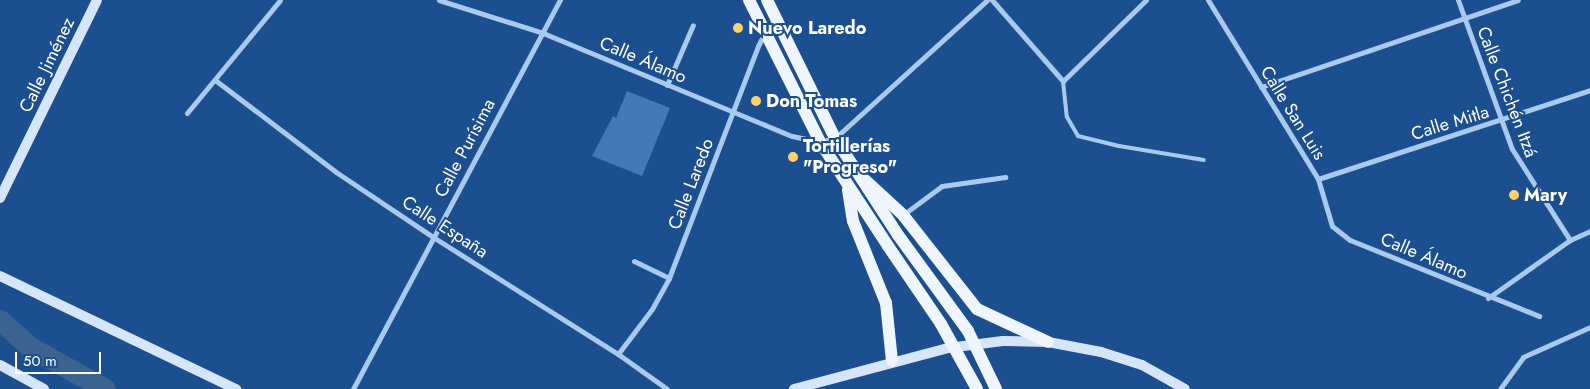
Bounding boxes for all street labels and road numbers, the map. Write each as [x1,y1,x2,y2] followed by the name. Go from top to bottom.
[15,14,79,116] street label: Calle Jiménez
[1472,24,1542,160] street label: Calle Chichén Itzá
[596,32,690,88] street label: Calle Álamo
[1256,62,1330,164] street label: Calle San Luis
[430,95,500,201] street label: Calle Purísima
[1408,101,1492,145] street label: Calle Mitla
[664,135,718,233] street label: Calle Laredo
[398,191,492,263] street label: Calle España
[1377,228,1471,284] street label: Calle Álamo

